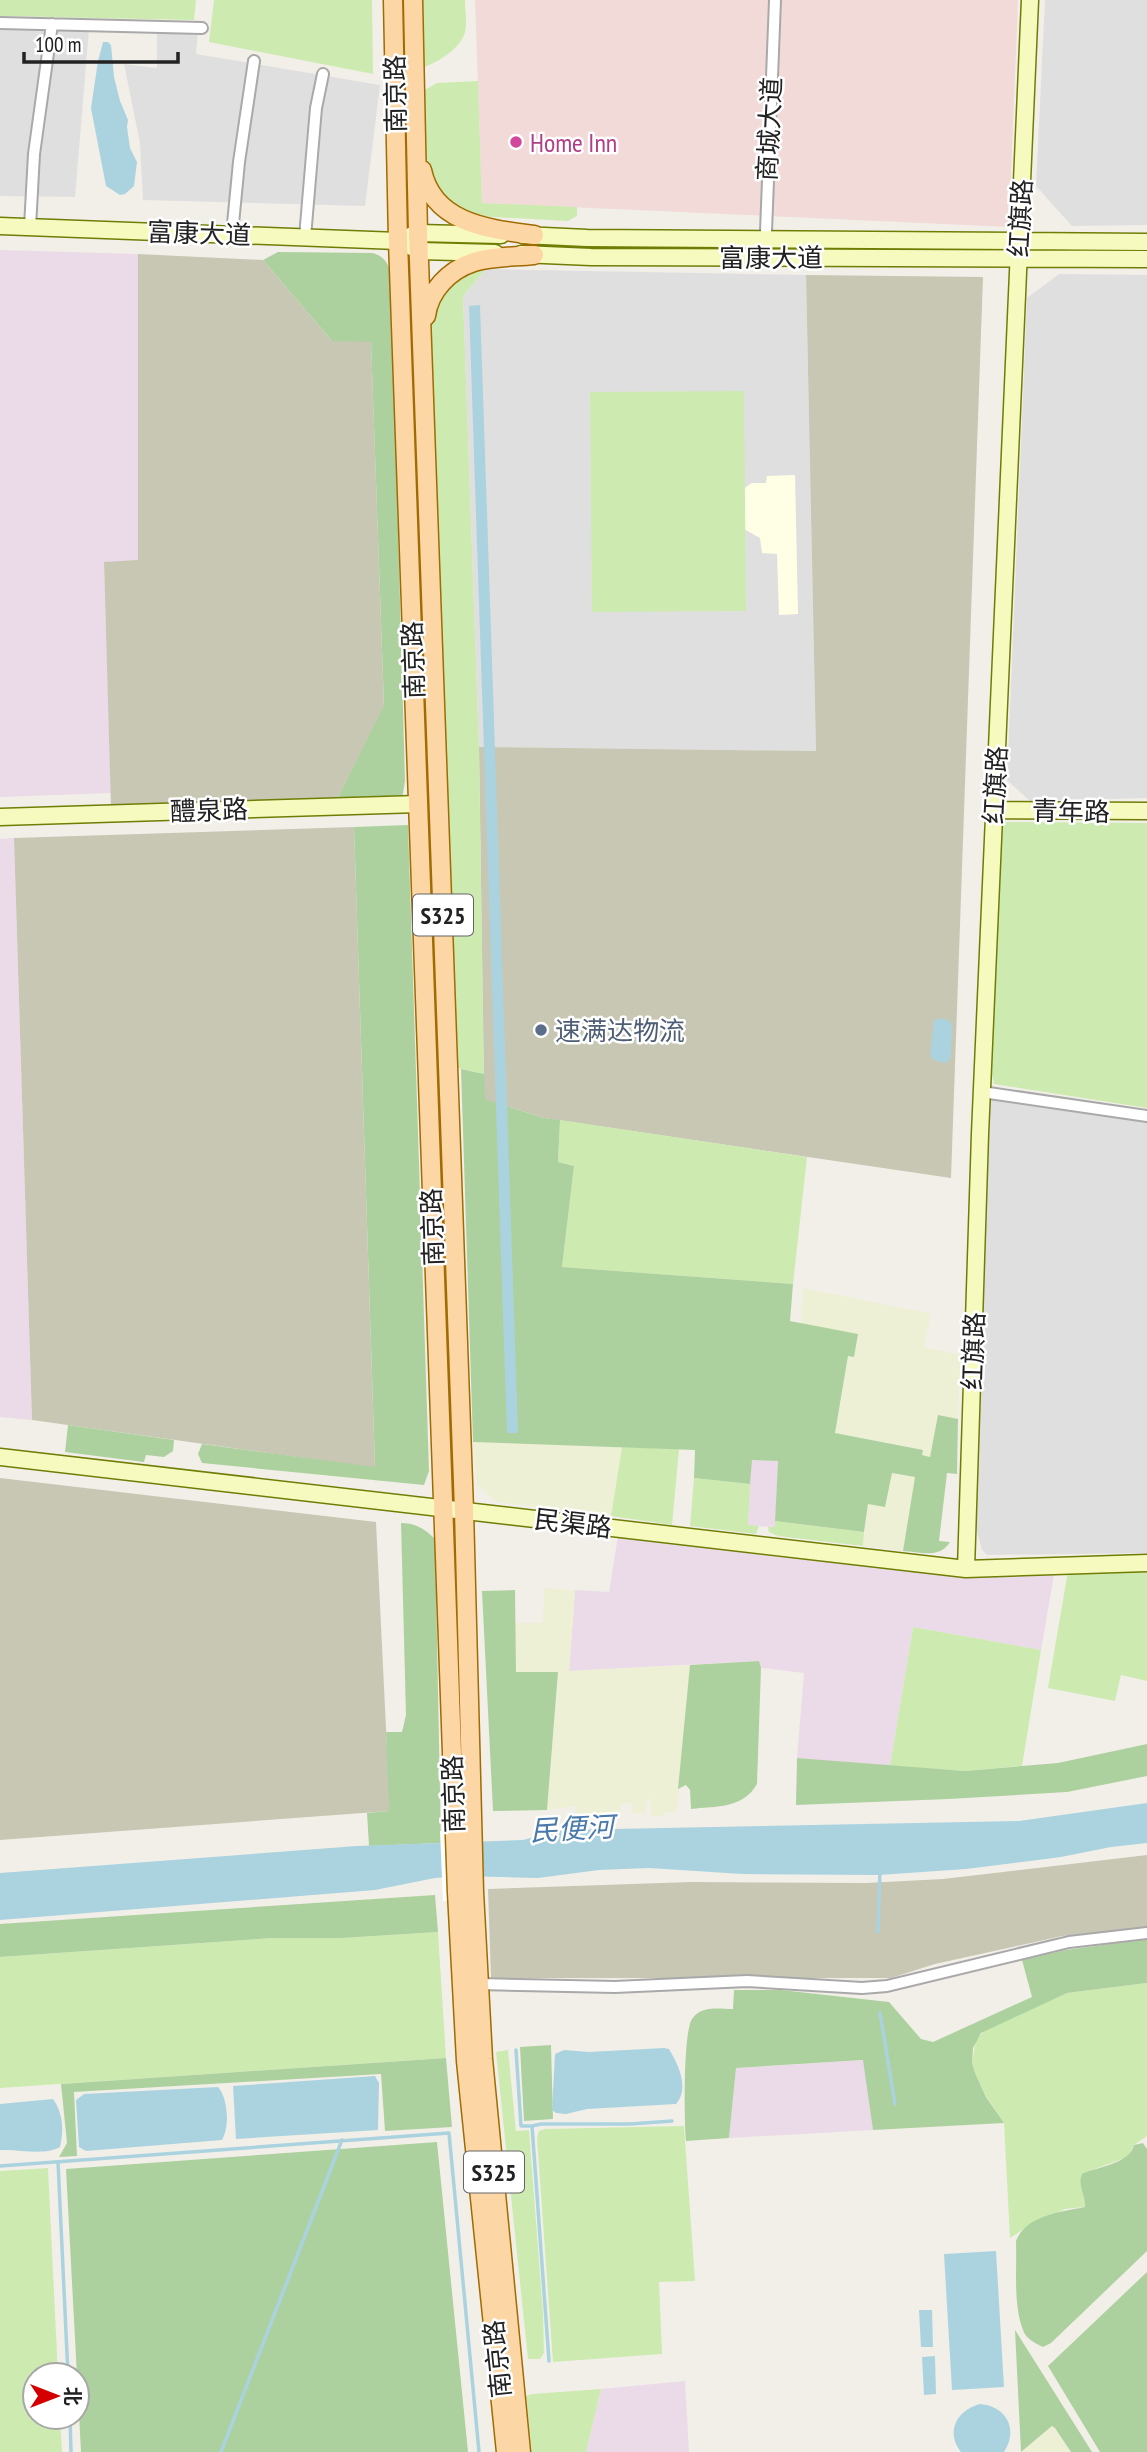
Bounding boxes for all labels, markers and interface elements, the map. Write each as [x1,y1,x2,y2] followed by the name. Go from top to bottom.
[24,21,178,65] scale bar
[35,31,81,58] text: 100 m
[378,55,412,133] street label: 南京路
[750,76,788,182] street label: 商城大道
[530,126,617,159] place label: Home Inn
[508,134,524,150] marker: Home Inn
[1001,178,1039,258] street label: 红旗路
[146,215,252,251] street label: 富康大道
[719,241,823,274] street label: 富康大道
[395,620,431,700] street label: 南京路
[976,745,1014,825] street label: 红旗路
[169,792,249,828] street label: 醴泉路
[1032,794,1110,828] street label: 青年路
[413,894,473,936] road number: S325
[555,1014,685,1047] place label: 速满达物流
[533,1022,549,1038] marker: 速满达物流
[414,1187,450,1267] street label: 南京路
[955,1311,991,1391] street label: 红旗路
[532,1502,614,1544] street label: 民渠路
[435,1754,471,1834] street label: 南京路
[529,1807,620,1849] water label: 民便河
[464,2152,524,2192] road number: S325
[477,2318,517,2400] street label: 南京路
[21,2361,91,2431] north arrow
[61,2386,85,2406] text: 北

